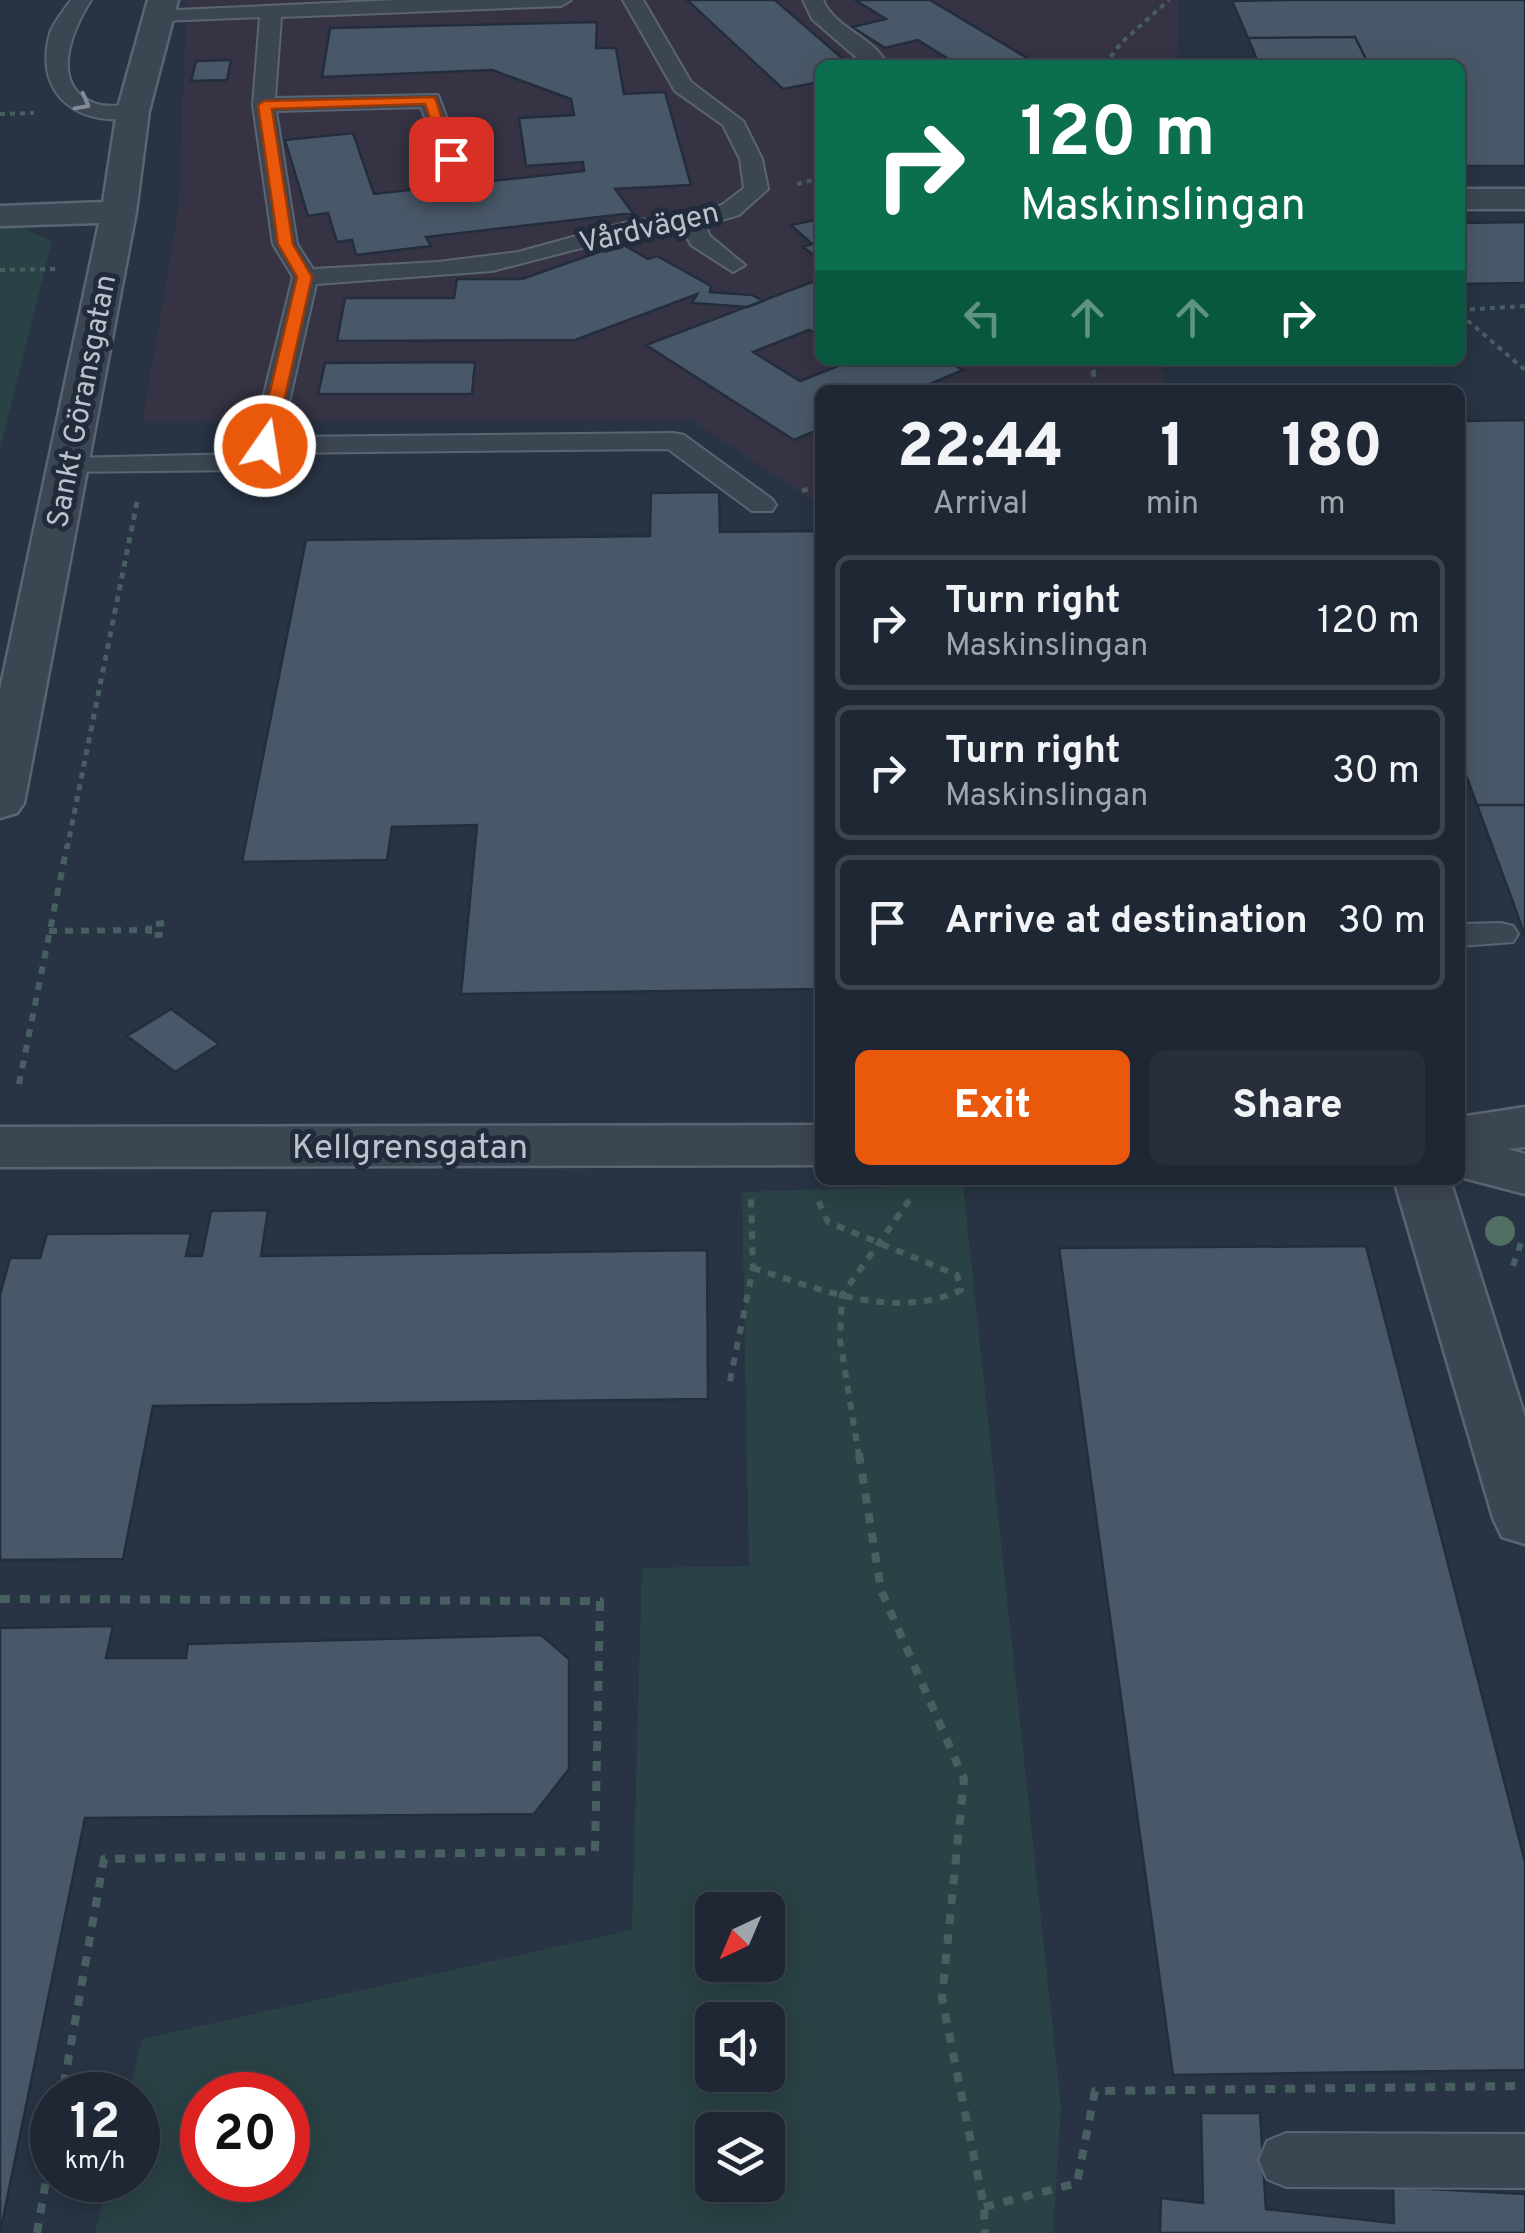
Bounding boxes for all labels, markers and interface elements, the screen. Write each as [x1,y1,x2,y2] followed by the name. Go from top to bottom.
[72,91,91,110] one-way arrow
[1020,92,1216,181] text: 120 m
[855,100,985,230] icon: right
[409,117,494,202] pin
[424,132,479,187] icon: arrive
[1020,179,1306,236] text: Maskinslingan
[576,195,723,263] street label: Vårdvägen
[41,272,126,531] street label: Sankt Göransgatan
[955,290,1010,345] icon: left
[1060,290,1115,345] icon: ahead
[1165,290,1220,345] icon: ahead
[1270,290,1325,345] icon: right
[213,394,317,498] position arrow
[897,412,1064,488] text: 22:44
[1160,412,1185,488] text: 1
[1281,412,1383,488] text: 180
[933,485,1028,525] text: Arrival
[1146,485,1199,525] text: min
[1318,485,1346,525] text: m
[945,578,1120,627] text: Turn right
[860,595,915,650] icon: right
[1317,598,1420,647] text: 120 m
[945,627,1148,667] text: Maskinslingan
[945,728,1120,777] text: Turn right
[860,745,915,800] icon: right
[1332,748,1420,797] text: 30 m
[945,777,1148,817] text: Maskinslingan
[860,895,915,950] icon: arrive
[945,898,1308,947] text: Arrive at destination
[1338,898,1426,947] text: 30 m
[855,1050,1130,1165] button: Exit
[1150,1050,1425,1165] button: Share
[292,1127,528,1171] street label: Kellgrensgatan
[695,1892,785,1982] north arrow
[695,1892,785,2202] map controls
[695,2002,785,2092] button: sound
[180,2072,310,2202] speed limit sign: 20
[70,2093,120,2156] text: 12
[695,2112,785,2202] button: layers
[65,2146,125,2178] text: km/h

